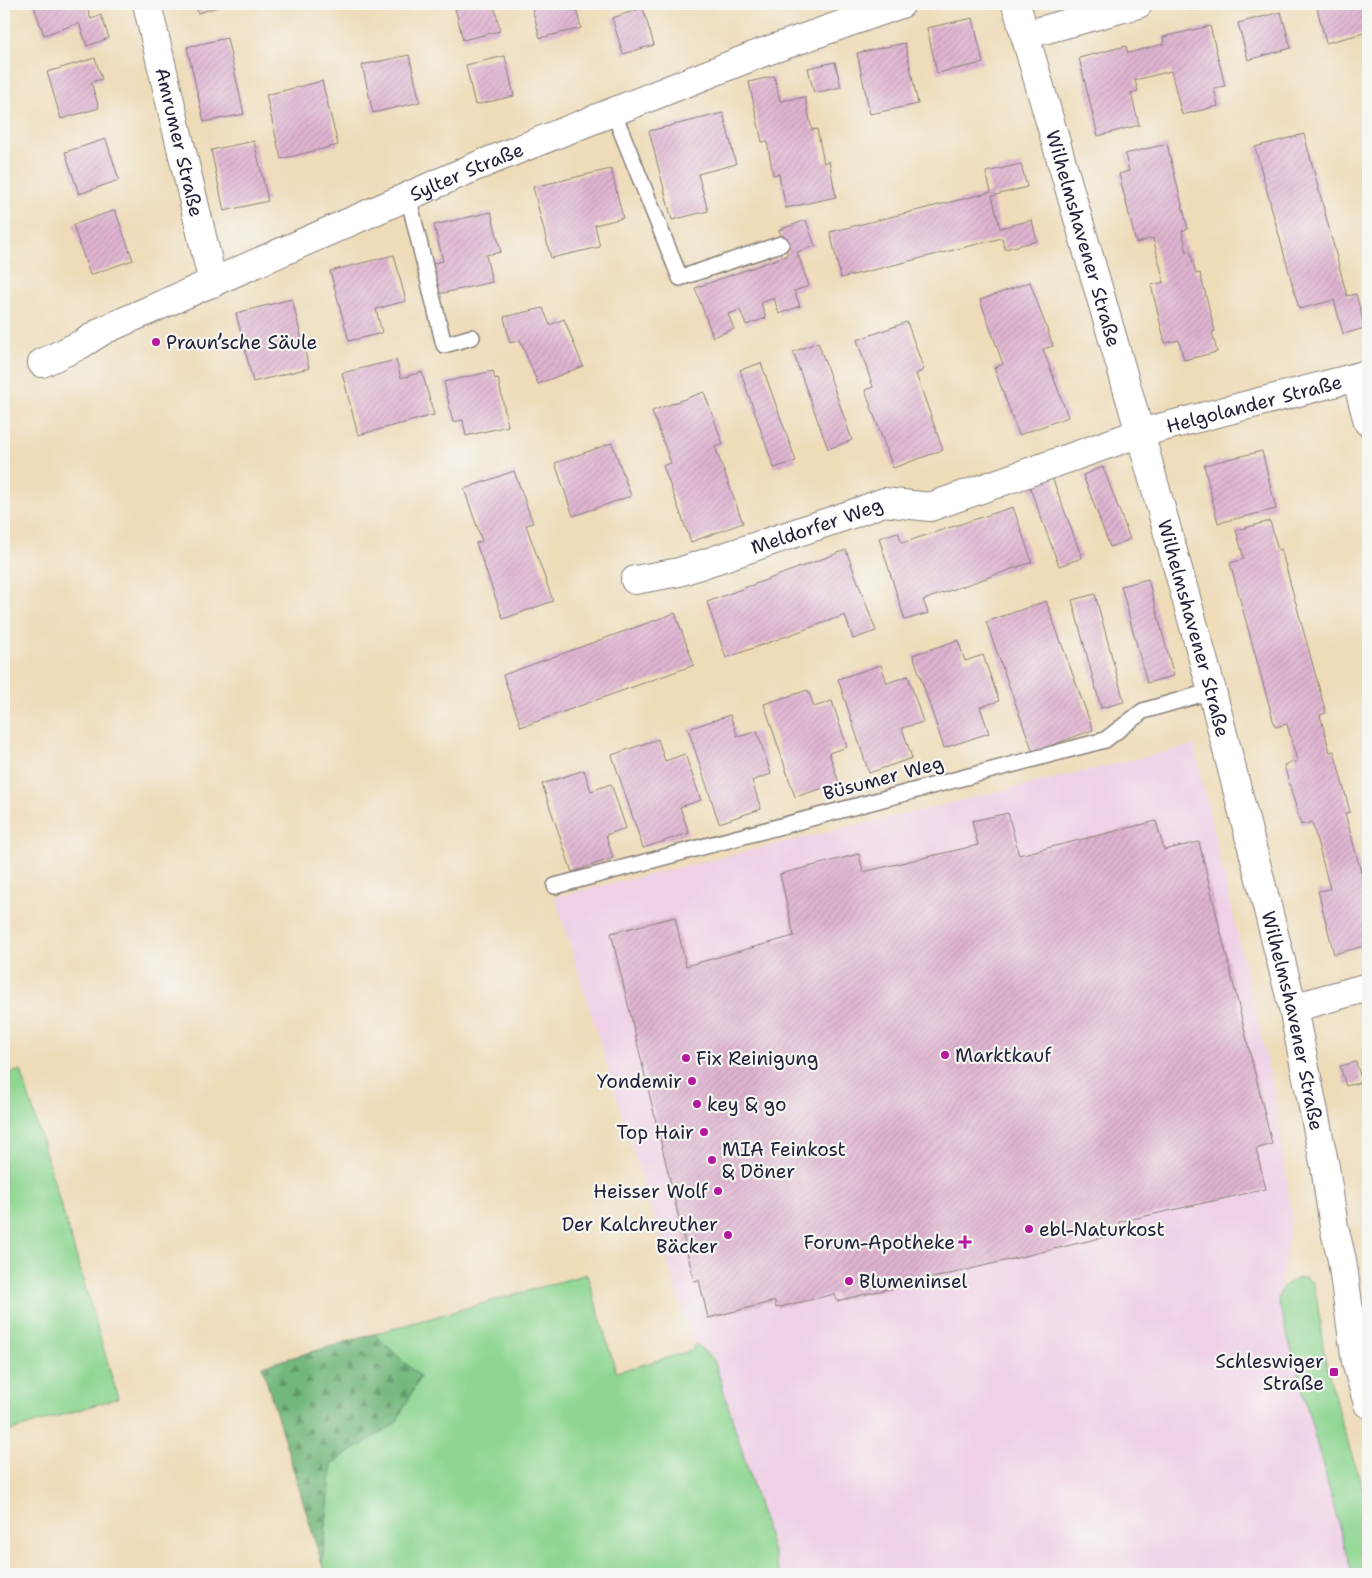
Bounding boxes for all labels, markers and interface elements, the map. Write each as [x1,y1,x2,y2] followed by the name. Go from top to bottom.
[150,65,209,219] street label: Amrumer Straße
[1041,127,1127,350] street label: Wilhelmshavener Straße
[406,136,527,207] street label: Sylter Straße
[166,330,317,355] place label: Praun’sche Säule
[150,336,162,348] marker: Praun’sche Säule
[1163,369,1345,438] street label: Helgolander Straße
[748,491,886,560] street label: Meldorfer Weg
[1152,517,1236,739] street label: Wilhelmshavener Straße
[820,750,946,806] street label: Büsumer Weg
[1256,908,1330,1133] street label: Wilhelmshavener Straße
[955,1043,1052,1068] place label: Marktkauf
[696,1046,818,1071] place label: Fix Reinigung
[939,1049,951,1061] marker: Marktkauf
[680,1052,692,1064] marker: Fix Reinigung
[597,1069,682,1094] place label: Yondemir
[686,1075,698,1087] marker: Yondemir
[707,1092,787,1117] place label: key & go
[691,1098,703,1110] marker: key & go
[616,1120,694,1145] place label: Top Hair
[698,1126,710,1138] marker: Top Hair
[722,1137,846,1184] place label: MIA Feinkost & Döner
[706,1154,718,1166] marker: MIA Feinkost & Döner
[593,1179,709,1204] place label: Heisser Wolf
[712,1185,724,1197] marker: Heisser Wolf
[562,1212,718,1259] place label: Der Kalchreuther Bäcker
[1039,1217,1165,1242] place label: ebl-Naturkost
[1023,1223,1035,1235] marker: ebl-Naturkost
[722,1229,734,1241] marker: Der Kalchreuther Bäcker
[803,1230,955,1255] place label: Forum-Apotheke
[959,1236,971,1248] marker: Forum-Apotheke
[859,1269,968,1294] place label: Blumeninsel
[843,1275,855,1287] marker: Blumeninsel
[1215,1349,1324,1396] place label: Schleswiger Straße
[1328,1366,1340,1378] marker: Schleswiger Straße

